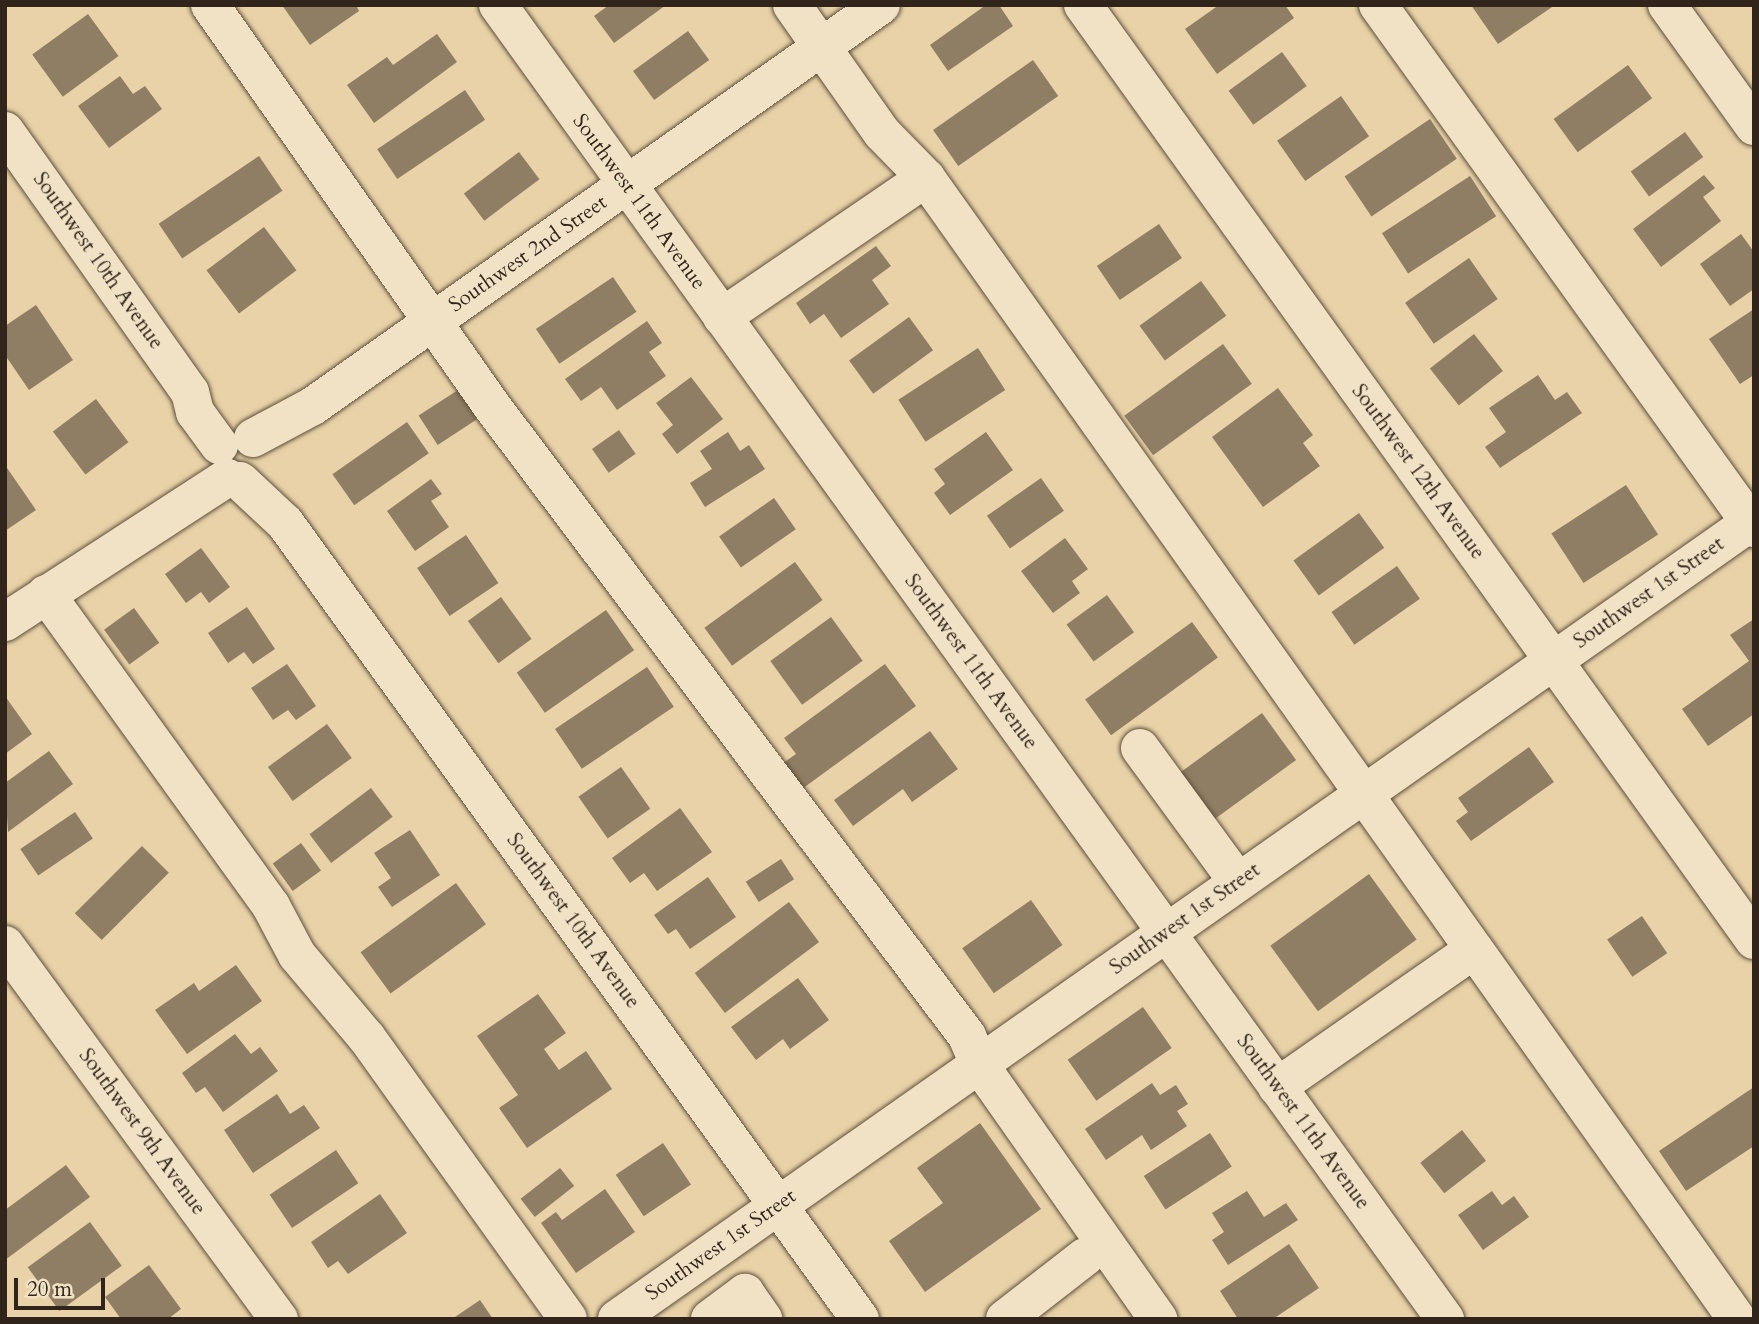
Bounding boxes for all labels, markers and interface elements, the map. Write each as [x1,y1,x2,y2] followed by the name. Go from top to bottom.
[567,109,711,295] street label: Southwest 11th Avenue
[27,168,169,354] street label: Southwest 10th Avenue
[444,190,612,318] street label: Southwest 2nd Street
[1346,379,1490,565] street label: Southwest 12th Avenue
[1569,532,1729,654] street label: Southwest 1st Street
[899,569,1043,755] street label: Southwest 11th Avenue
[501,828,645,1014] street label: Southwest 10th Avenue
[1105,858,1265,980] street label: Southwest 1st Street
[1231,1029,1375,1215] street label: Southwest 11th Avenue
[73,1044,211,1220] street label: Southwest 9th Avenue
[641,1184,801,1306] street label: Southwest 1st Street
[18,1264,108,1308] scale bar
[27,1275,72,1304] text: 20 m

